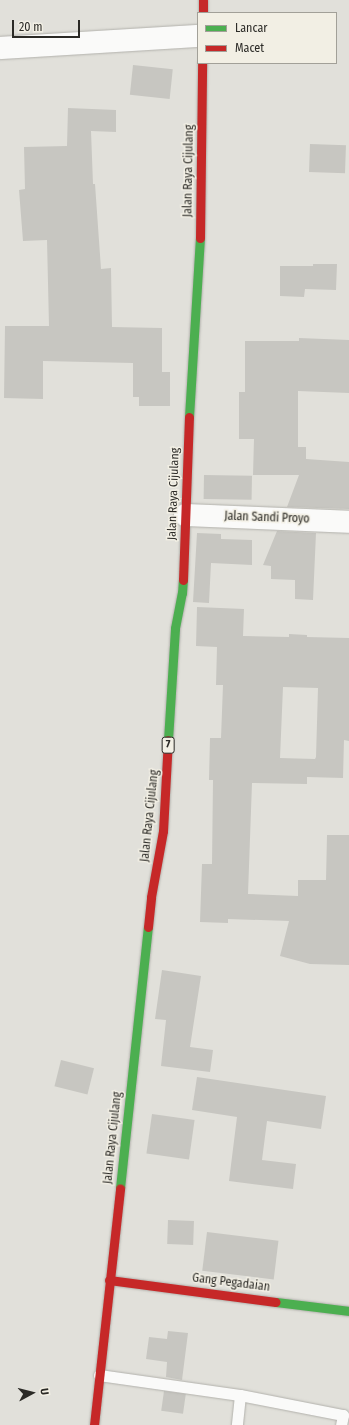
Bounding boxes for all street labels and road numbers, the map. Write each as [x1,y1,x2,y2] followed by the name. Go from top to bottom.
[181,125,197,217] street label: Jalan Raya Cijulang
[165,448,183,540] street label: Jalan Raya Cijulang
[224,509,310,527] street label: Jalan Sandi Proyo
[161,736,175,754] road number: 7
[138,769,162,863] street label: Jalan Raya Cijulang
[101,1091,125,1185] street label: Jalan Raya Cijulang
[191,1271,271,1295] street label: Gang Pegadaian

